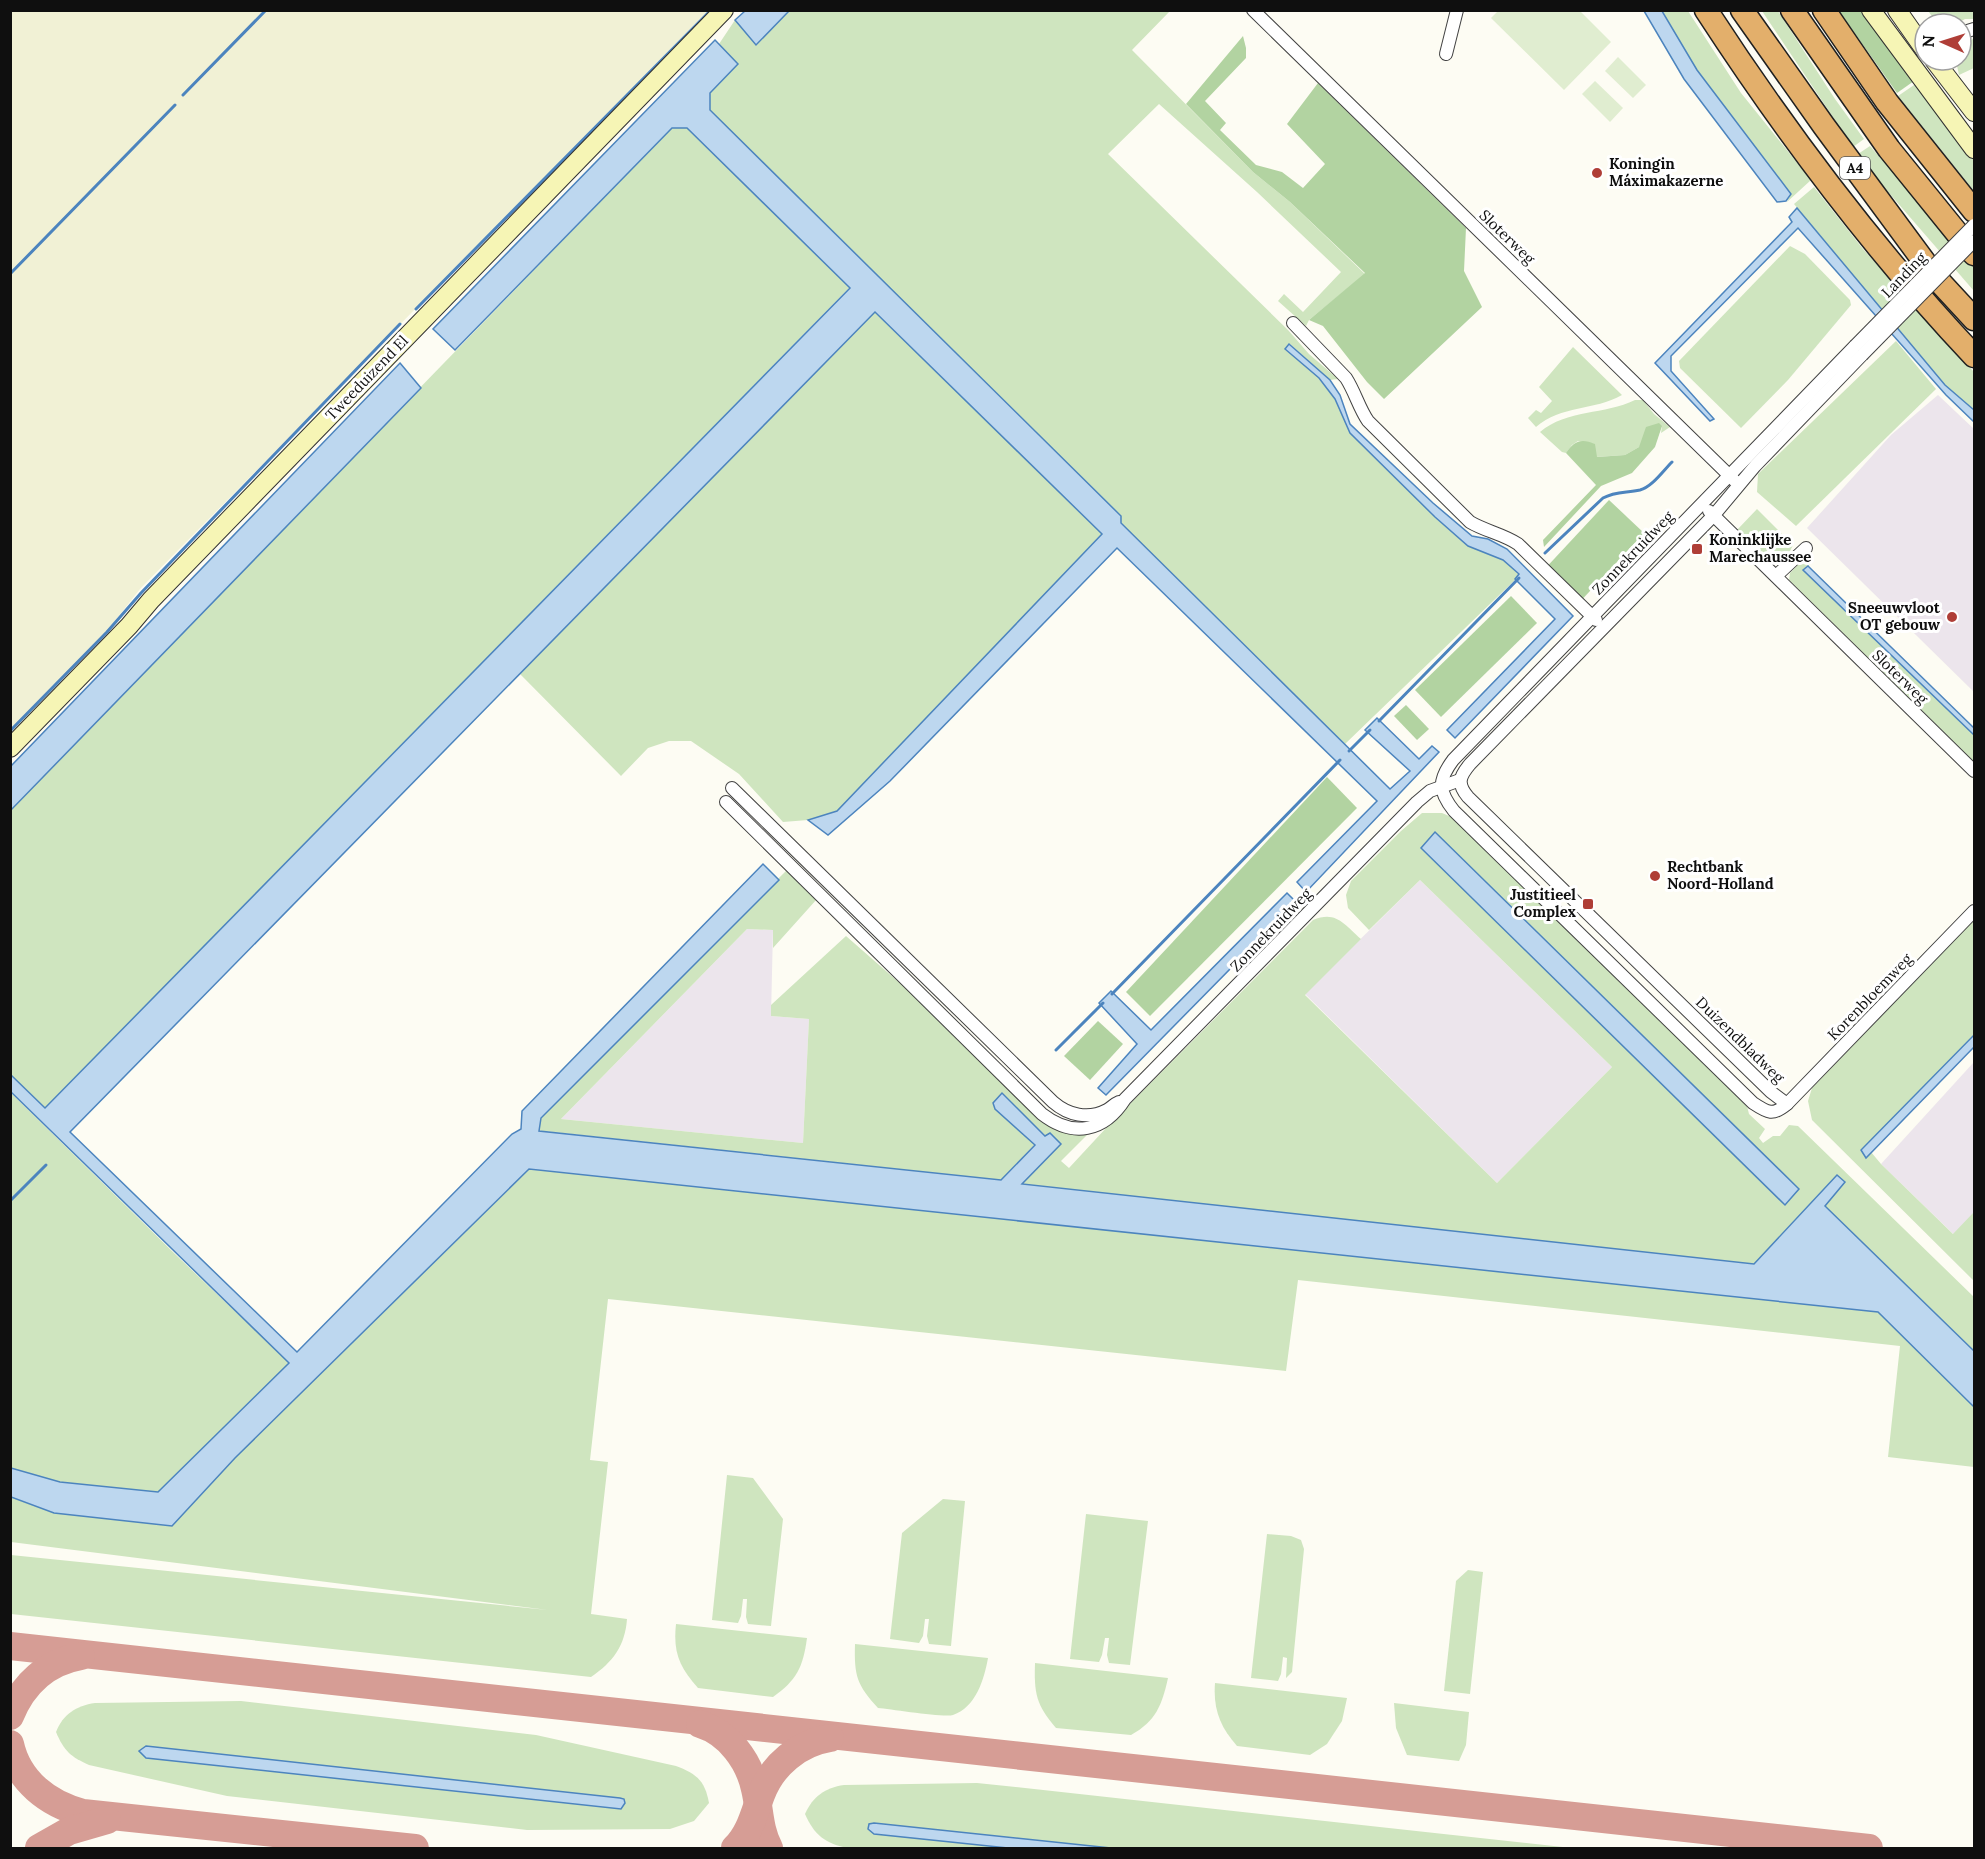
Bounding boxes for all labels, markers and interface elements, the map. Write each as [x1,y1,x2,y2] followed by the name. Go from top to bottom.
[1913,12,1973,72] north arrow
[1918,35,1938,48] text: N
[1609,154,1723,190] place label: Koningin Máximakazerne
[1840,157,1870,179] road number: A4
[1590,166,1604,180] marker: Koningin Máximakazerne
[1476,205,1540,268] street label: Sloterweg
[1877,247,1931,302] street label: Landing
[321,331,412,424] street label: Tweeduizend El
[1588,506,1678,599] street label: Zonnekruidweg
[1709,530,1811,566] place label: Koninklijke Marechaussee
[1690,542,1704,556] marker: Koninklijke Marechaussee
[1848,598,1941,634] place label: Sneeuwvloot OT gebouw
[1945,610,1959,624] marker: Sneeuwvloot OT gebouw
[1869,645,1933,708] street label: Sloterweg
[1667,857,1774,893] place label: Rechtbank Noord-Holland
[1648,869,1662,883] marker: Rechtbank Noord-Holland
[1226,883,1316,976] street label: Zonnekruidweg
[1510,885,1576,921] place label: Justitieel Complex
[1581,897,1595,911] marker: Justitieel Complex
[1823,949,1916,1044] street label: Korenbloemweg
[1692,993,1789,1087] street label: Duizendbladweg

